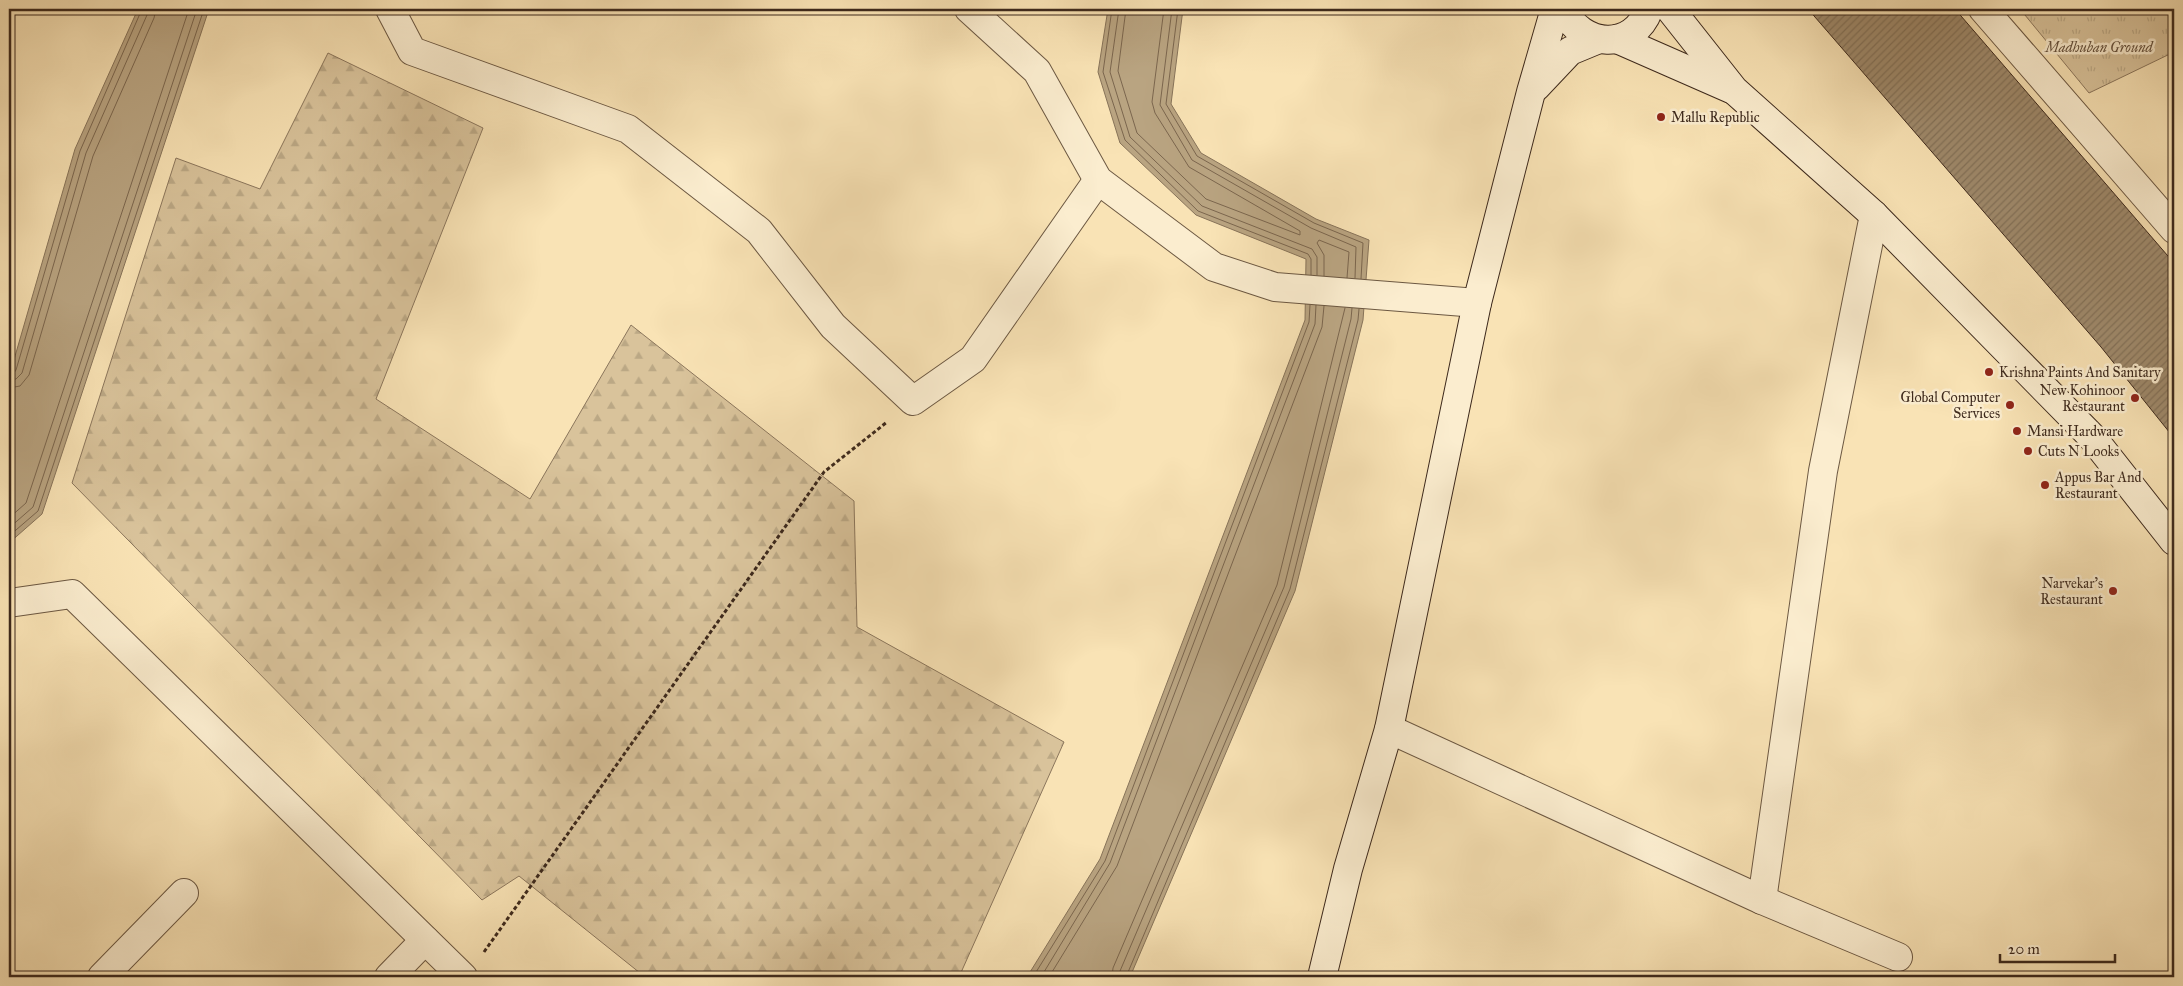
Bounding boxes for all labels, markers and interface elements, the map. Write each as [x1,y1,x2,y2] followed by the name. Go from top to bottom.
[2043,39,2155,56] park label: Madhuban Ground
[1671,109,1760,126] place label: Mallu Republic
[1655,111,1667,123] marker: Mallu Republic
[1999,364,2161,381] place label: Krishna Paints And Sanitary
[1983,366,1995,378] marker: Krishna Paints And Sanitary
[2040,382,2126,415] place label: New Kohinoor Restaurant
[1900,389,2001,422] place label: Global Computer Services
[2129,392,2141,404] marker: New Kohinoor Restaurant
[2004,399,2016,411] marker: Global Computer Services
[2027,423,2123,440] place label: Mansi Hardware
[2011,425,2023,437] marker: Mansi Hardware
[2038,443,2119,460] place label: Cuts N Looks
[2022,445,2034,457] marker: Cuts N Looks
[2054,469,2141,502] place label: Appus Bar And Restaurant
[2039,479,2051,491] marker: Appus Bar And Restaurant
[2040,575,2103,608] place label: Narvekar's Restaurant
[2107,585,2119,597] marker: Narvekar's Restaurant
[2000,931,2116,963] scale bar
[2008,940,2040,958] text: 20 m

